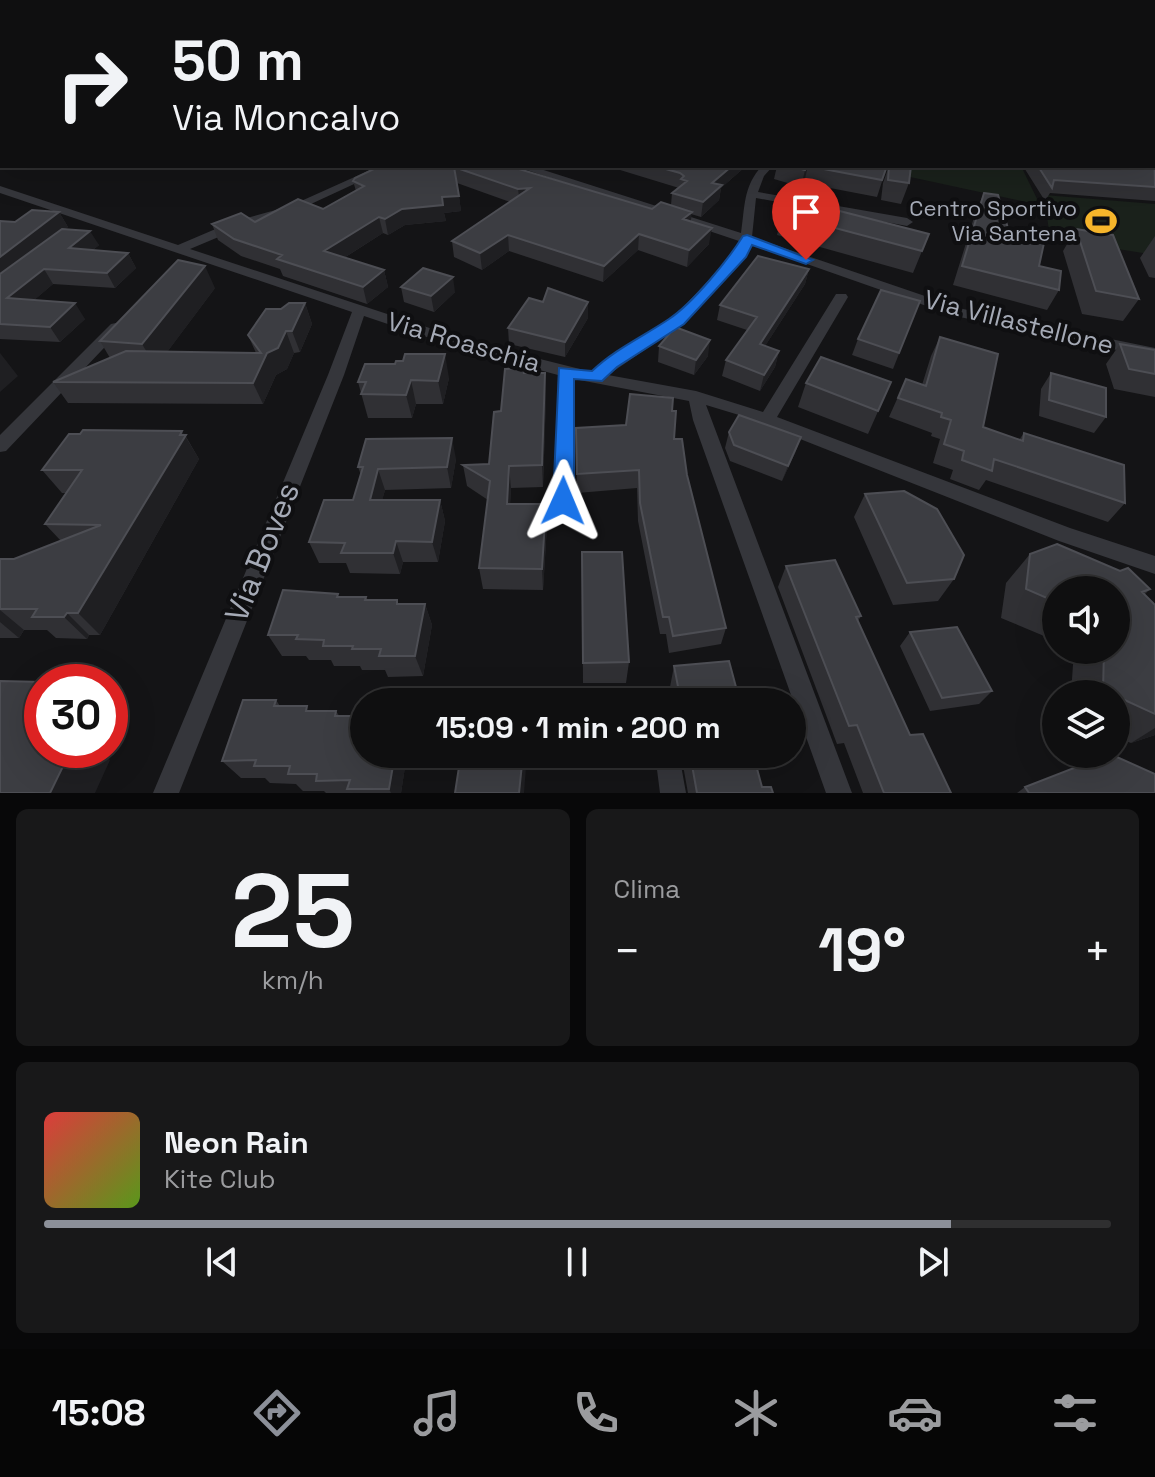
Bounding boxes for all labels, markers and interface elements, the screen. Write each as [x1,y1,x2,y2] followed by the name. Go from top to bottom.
[172,25,304,96] text: 50 m
[40,32,144,136] icon: right
[172,95,400,141] text: Via Moncalvo
[772,178,840,260] pin
[784,190,828,234] icon: arrive
[909,194,1077,247] place label: Centro Sportivo Via Santena
[1084,204,1118,238] sports icon: Centro Sportivo Via Santena
[921,282,1117,362] street label: Via Villastellone
[383,304,545,380] street label: Via Roaschia
[521,459,605,543] position arrow
[216,476,308,628] street label: Via Boves
[1042,576,1130,768] map controls
[1042,576,1130,664] button: sound
[24,664,128,768] speed limit sign: 30
[1042,680,1130,768] button: layers
[435,708,721,747] text: 15:09 · 1 min · 200 m
[231,845,355,977] text: 25
[614,872,680,906] text: Clima
[818,912,906,989] text: 19°
[614,923,641,979] text: −
[1084,923,1111,979] text: +
[262,963,324,997] text: km/h
[164,1123,309,1162] text: Neon Rain
[164,1162,276,1196] text: Kite Club
[200,1240,244,1284] icon: previous
[555,1240,599,1284] icon: pause
[911,1240,955,1284] icon: next
[249,1385,305,1441] icon: directions
[409,1385,465,1441] icon: music
[568,1385,624,1441] icon: phone
[728,1385,784,1441] icon: climate
[887,1385,943,1441] icon: car
[1047,1385,1103,1441] icon: filters
[52,1390,145,1436] text: 15:08

